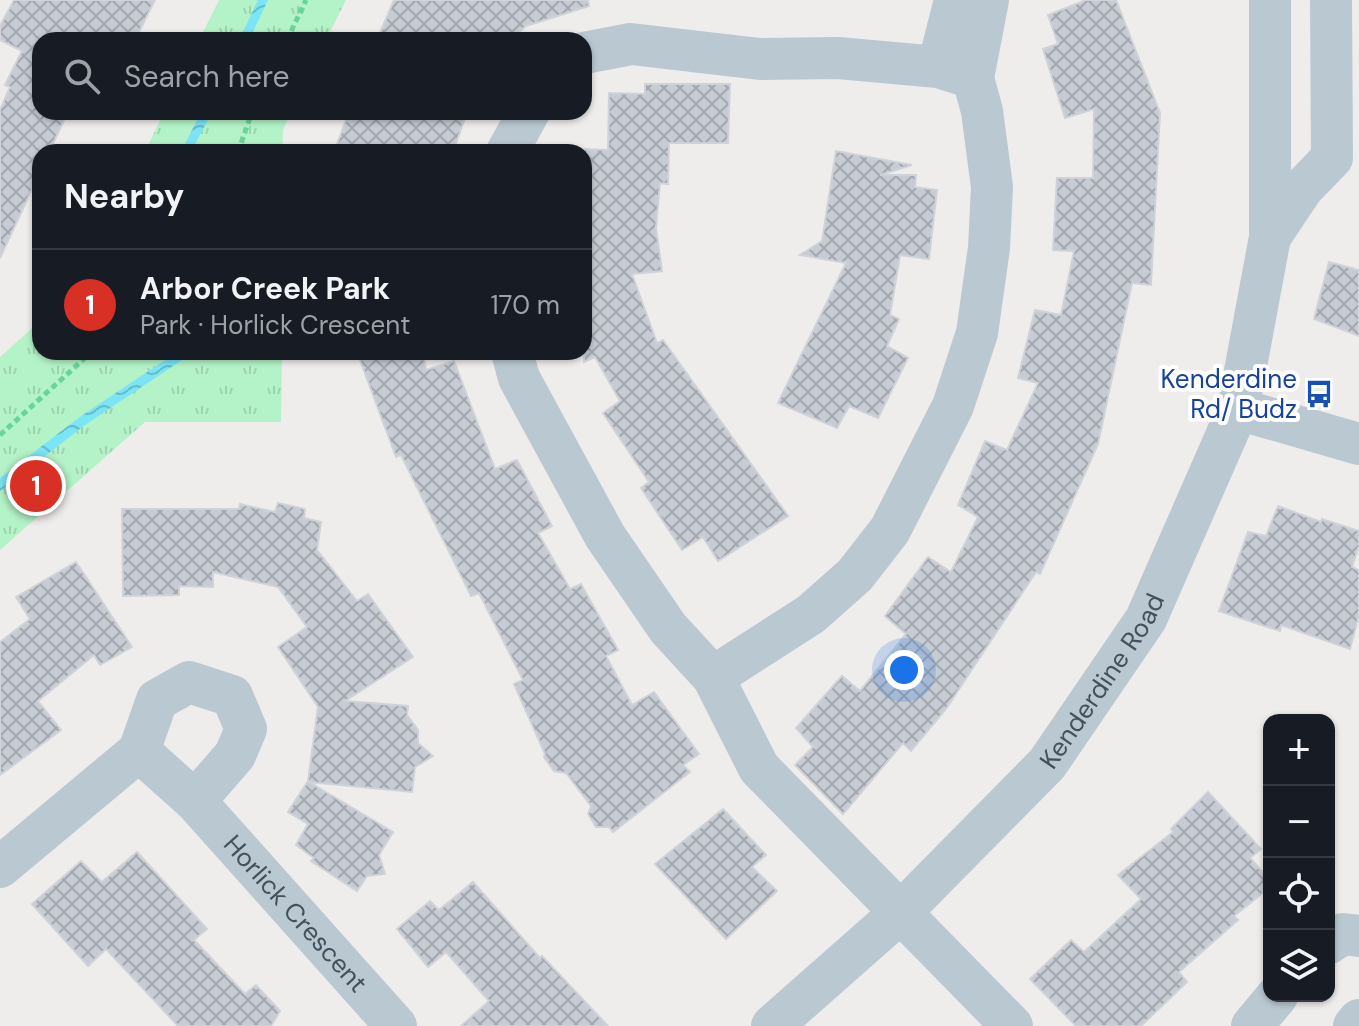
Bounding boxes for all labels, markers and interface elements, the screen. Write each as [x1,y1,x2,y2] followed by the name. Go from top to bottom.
[32,32,592,120] search box
[60,54,104,98] icon: search
[124,57,290,96] text: Search here
[64,174,184,219] text: Nearby
[140,269,390,308] text: Arbor Creek Park
[85,288,95,322] text: 1
[491,288,560,322] text: 170 m
[140,308,410,342] text: Park · Horlick Crescent
[1161,362,1297,426] place label: Kenderdine Rd/ Budz
[1304,379,1334,409] bus stop icon: Kenderdine Rd/ Budz
[10,456,62,516] pin: 1
[1032,588,1172,775] street label: Kenderdine Road
[884,650,924,690] your location
[1263,714,1335,1002] map controls
[1263,714,1335,786] button: +
[1263,786,1335,858] button: −
[216,828,375,1000] street label: Horlick Crescent
[1263,858,1335,930] button: locate
[1263,930,1335,1002] button: layers

